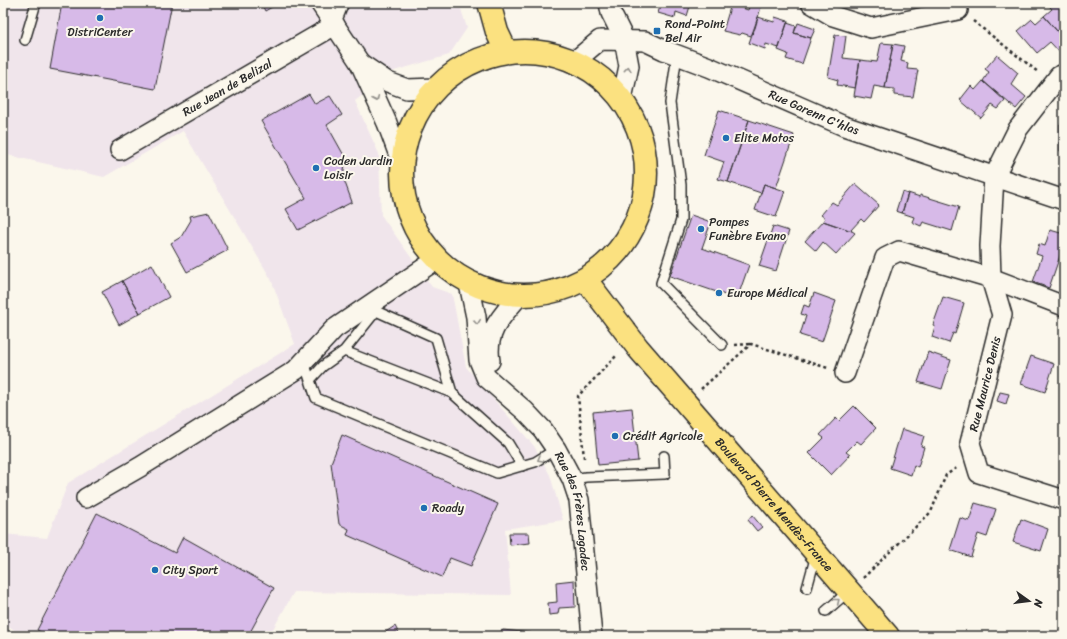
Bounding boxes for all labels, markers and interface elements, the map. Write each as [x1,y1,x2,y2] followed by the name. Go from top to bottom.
[95,13,105,23] marker: DistriCenter
[665,13,725,49] place label: Rond-Point Bel Air
[67,21,134,43] place label: DistriCenter
[652,26,662,36] marker: Rond-Point Bel Air
[178,52,277,123] street label: Rue Jean de Belizal
[623,66,632,72] one-way arrow
[765,83,862,141] street label: Rue Garenn C'hlas
[371,94,379,102] one-way arrow
[734,127,795,149] place label: Elite Motos
[721,133,731,143] marker: Elite Motos
[324,150,393,186] place label: Coden Jardin Loisir
[311,163,321,173] marker: Coden Jardin Loisir
[709,211,786,247] place label: Pompes Funèbre Evano
[696,224,706,234] marker: Pompes Funèbre Evano
[727,282,808,304] place label: Europe Médical
[714,288,724,298] marker: Europe Médical
[472,319,481,325] one-way arrow
[963,334,1008,434] street label: Rue Maurice Denis
[623,425,703,447] place label: Crédit Agricole
[610,431,620,441] marker: Crédit Agricole
[709,432,839,577] street label: Boulevard Pierre Mendès-France
[548,447,597,572] street label: Rue des Frères Lagadec
[537,455,544,462] one-way arrow
[432,497,465,519] place label: Roady
[419,503,429,513] marker: Roady
[163,559,219,581] place label: City Sport
[150,565,160,575] marker: City Sport
[1009,581,1049,621] north arrow
[1028,596,1049,610] text: N
[833,598,840,605] one-way arrow

